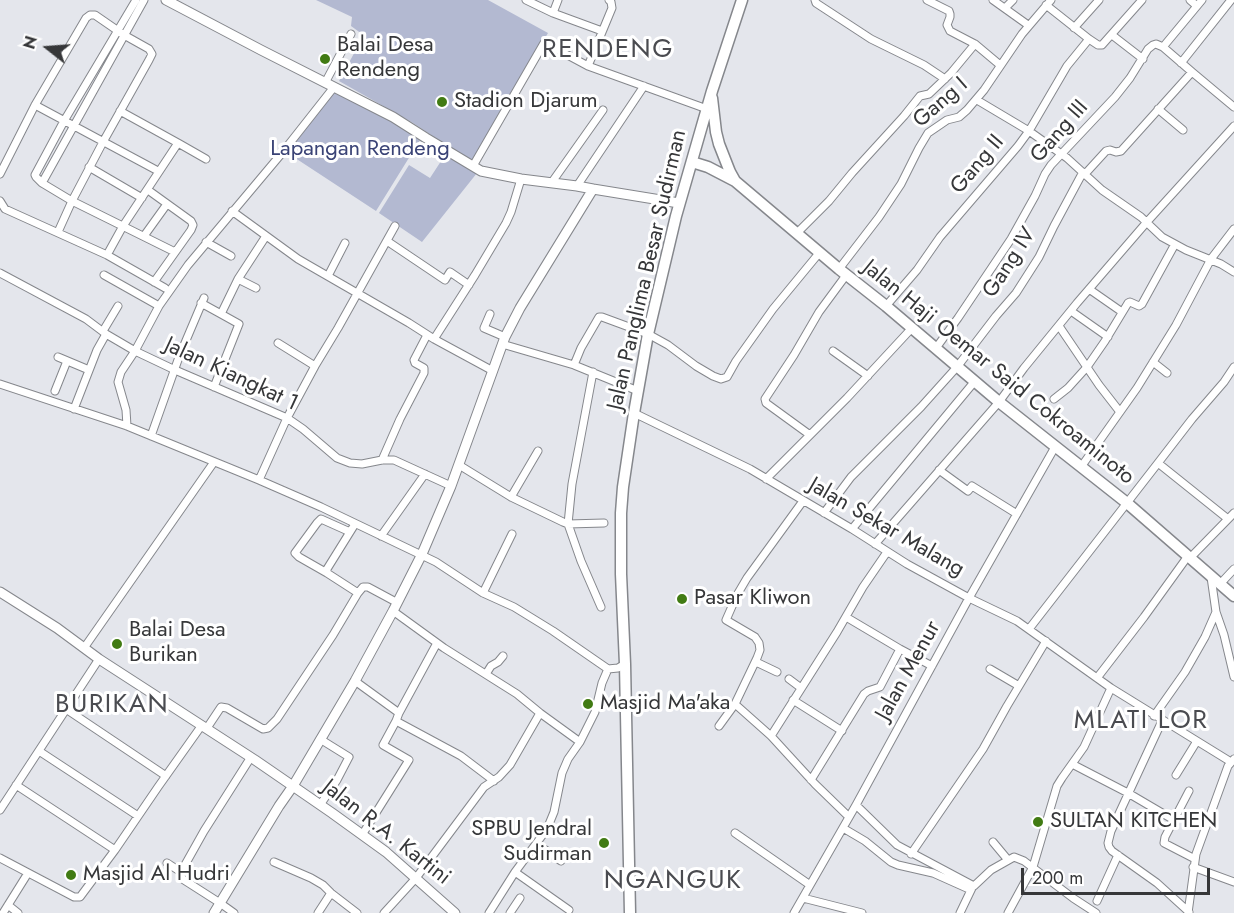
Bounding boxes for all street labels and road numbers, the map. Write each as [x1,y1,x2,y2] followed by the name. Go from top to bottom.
[908,72,974,134] street label: Gang I
[1026,95,1094,169] street label: Gang III
[603,127,693,413] street label: Jalan Panglima Besar Sudirman
[946,130,1010,200] street label: Gang II
[978,223,1042,303] street label: Gang IV
[857,255,1139,491] street label: Jalan Haji Oemar Said Cokroaminoto
[160,332,302,418] street label: Jalan Kiangkat 1
[803,473,969,583] street label: Jalan Sekar Malang
[871,617,947,725] street label: Jalan Menur
[316,775,456,891] street label: Jalan R.A. Kartini

